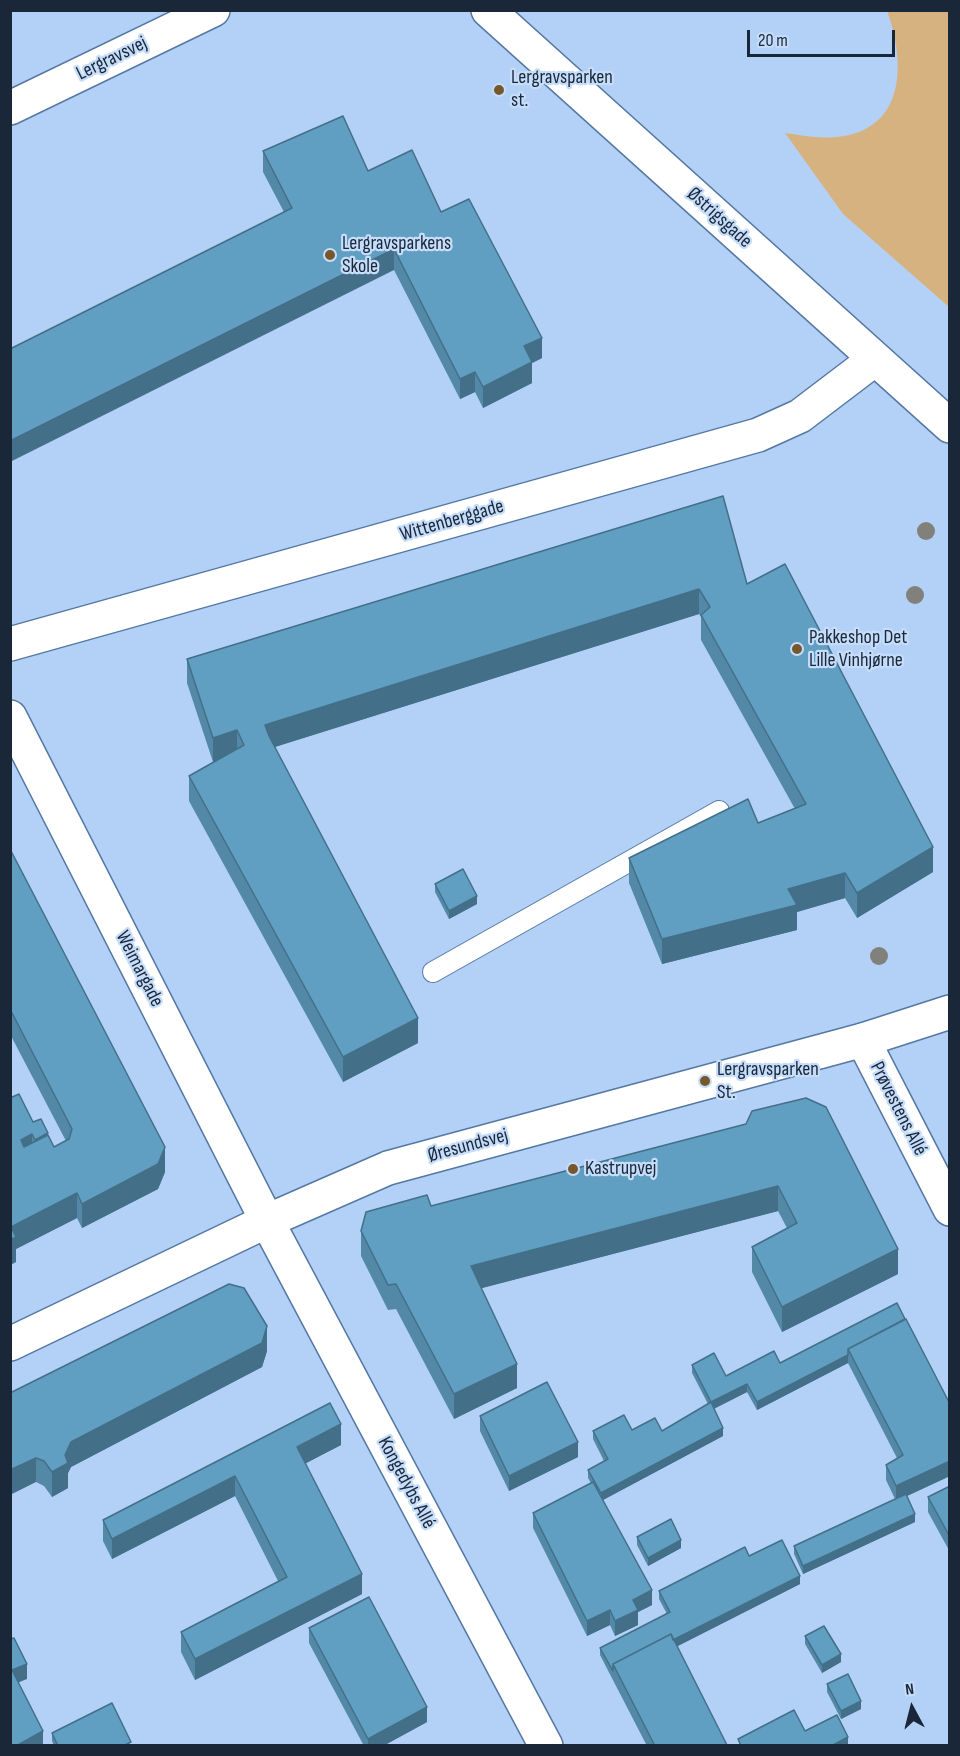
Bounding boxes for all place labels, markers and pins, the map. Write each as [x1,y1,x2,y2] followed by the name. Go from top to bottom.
[511,66,613,113] place label: Lergravsparken st.
[492,83,506,97] marker: Lergravsparken st.
[342,232,451,279] place label: Lergravsparkens Skole
[323,248,337,262] marker: Lergravsparkens Skole
[809,626,907,673] place label: Pakkeshop Det Lille Vinhjørne
[790,642,804,656] marker: Pakkeshop Det Lille Vinhjørne
[717,1058,819,1105] place label: Lergravsparken St.
[698,1074,712,1088] marker: Lergravsparken St.
[585,1157,656,1181] place label: Kastrupvej
[566,1162,580,1176] marker: Kastrupvej

